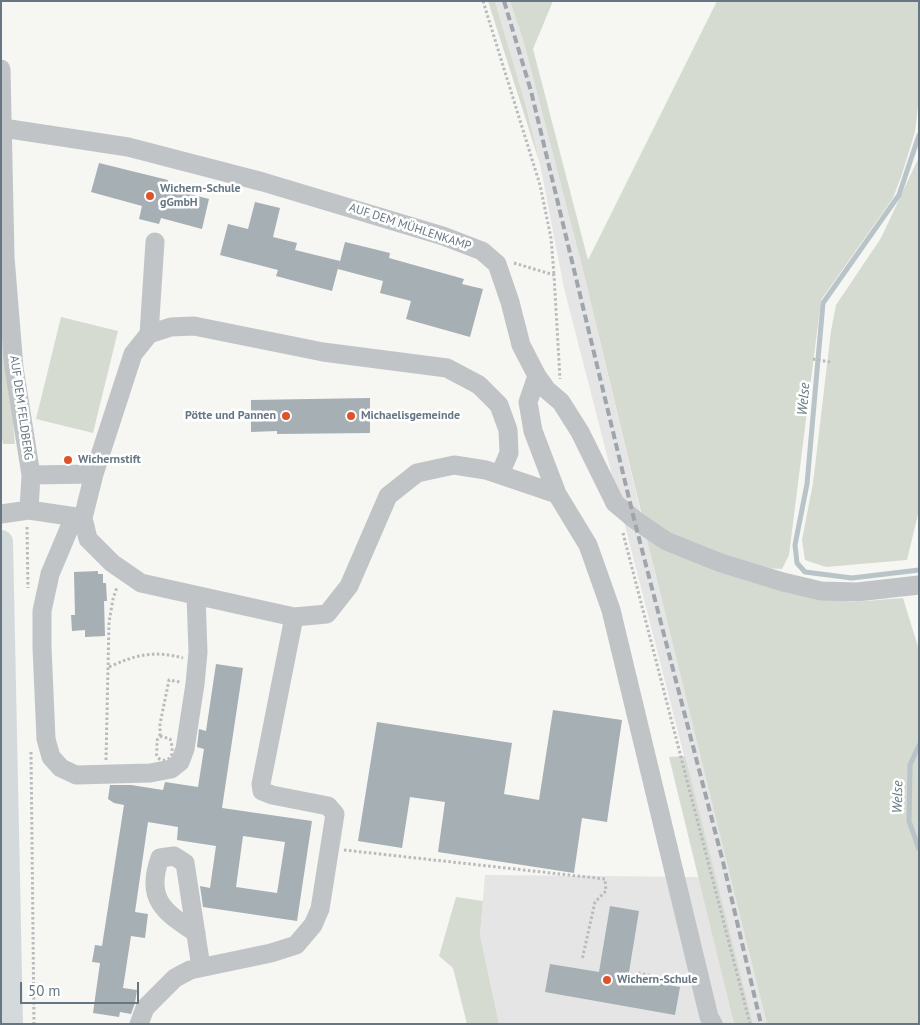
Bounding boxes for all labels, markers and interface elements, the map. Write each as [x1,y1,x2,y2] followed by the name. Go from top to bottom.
[160,182,241,210] place label: Wichern-Schule gGmbH
[144,190,156,202] marker: Wichern-Schule gGmbH
[347,200,473,254] street label: AUF DEM MÜHLENKAMP
[7,355,35,461] street label: AUF DEM FELDBERG
[794,382,814,416] water label: Welse
[185,409,276,423] place label: Pötte und Pannen
[361,409,460,423] place label: Michaelisgemeinde
[280,410,292,422] marker: Pötte und Pannen
[345,410,357,422] marker: Michaelisgemeinde
[78,453,141,467] place label: Wichernstift
[62,454,74,466] marker: Wichernstift
[889,780,907,814] water label: Welse
[22,972,141,1004] scale bar
[617,973,698,987] place label: Wichern-Schule
[601,974,613,986] marker: Wichern-Schule
[28,981,61,1000] text: 50 m

